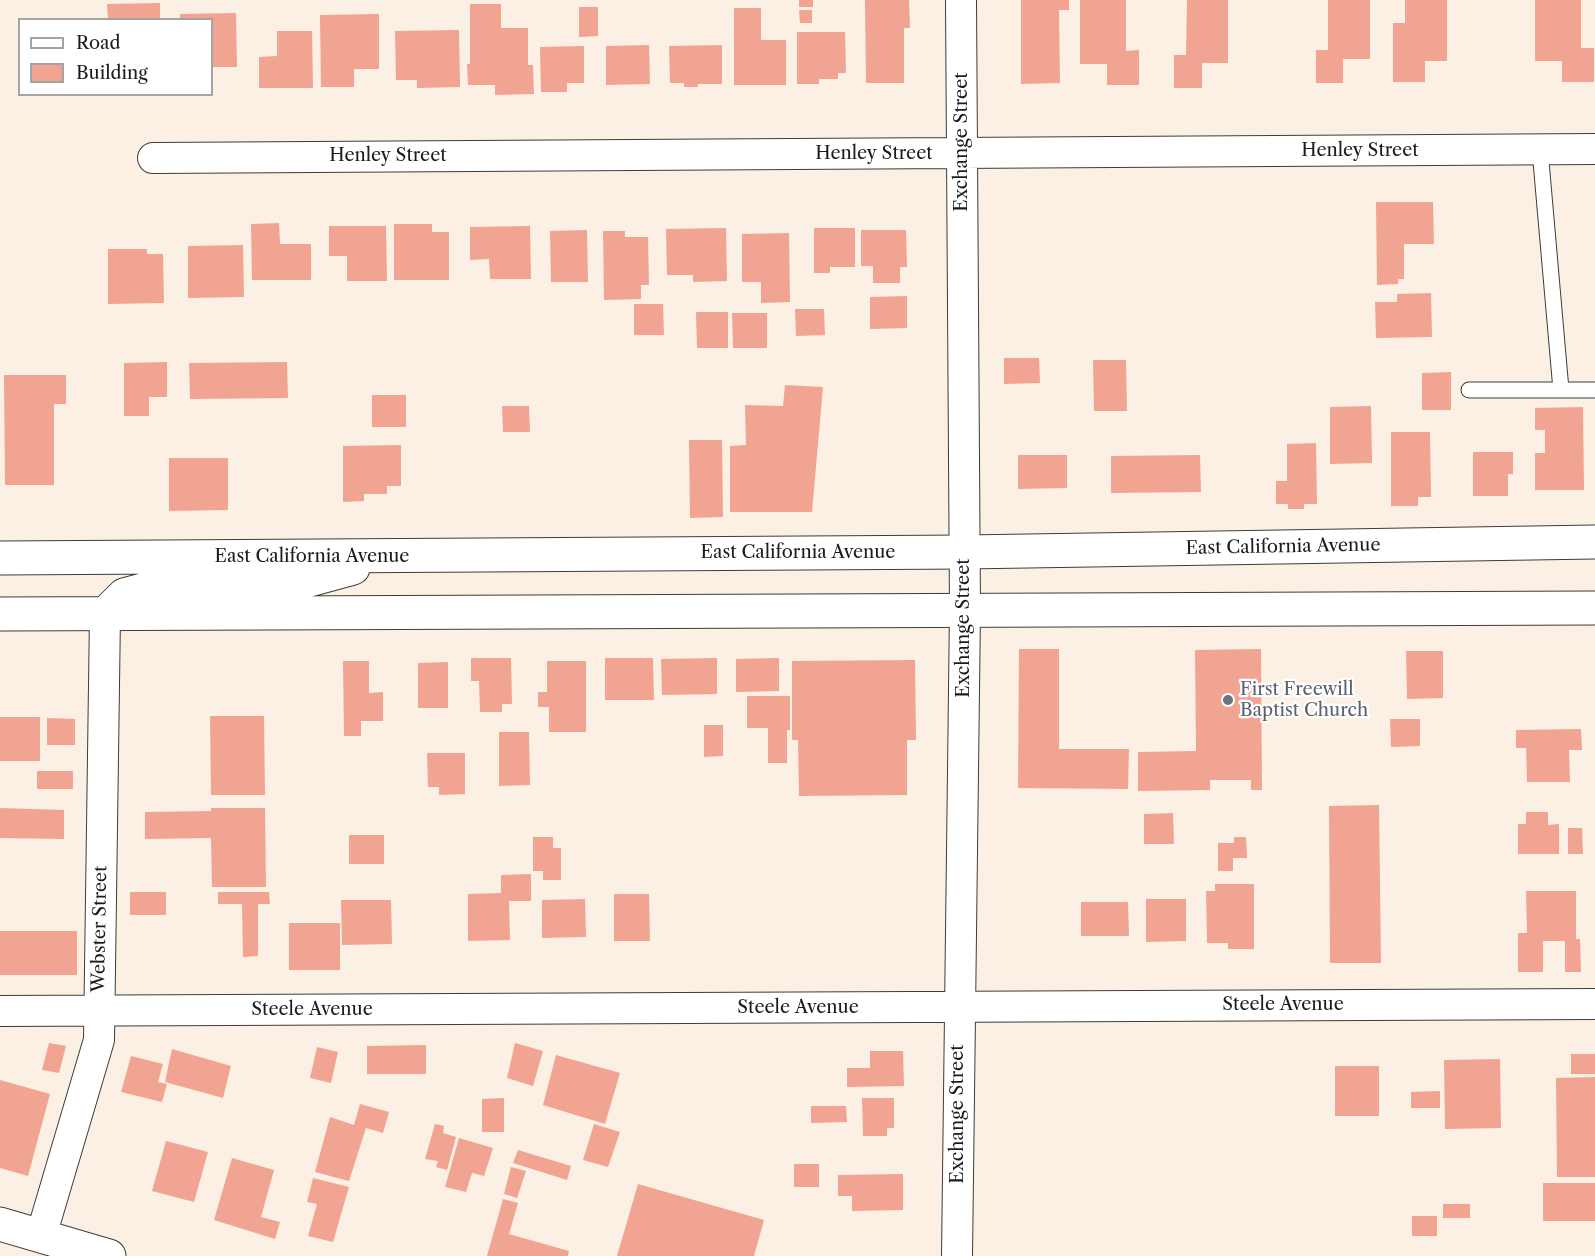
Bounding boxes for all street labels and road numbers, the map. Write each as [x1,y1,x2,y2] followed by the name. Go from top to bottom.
[951,72,973,212] street label: Exchange Street
[1301,140,1419,162] street label: Henley Street
[815,143,933,165] street label: Henley Street
[329,145,447,167] street label: Henley Street
[1185,535,1381,559] street label: East California Avenue
[701,542,895,564] street label: East California Avenue
[215,546,409,568] street label: East California Avenue
[953,558,975,698] street label: Exchange Street
[88,865,112,993] street label: Webster Street
[1222,994,1344,1016] street label: Steele Avenue
[737,997,859,1019] street label: Steele Avenue
[251,999,373,1021] street label: Steele Avenue
[947,1044,969,1184] street label: Exchange Street

